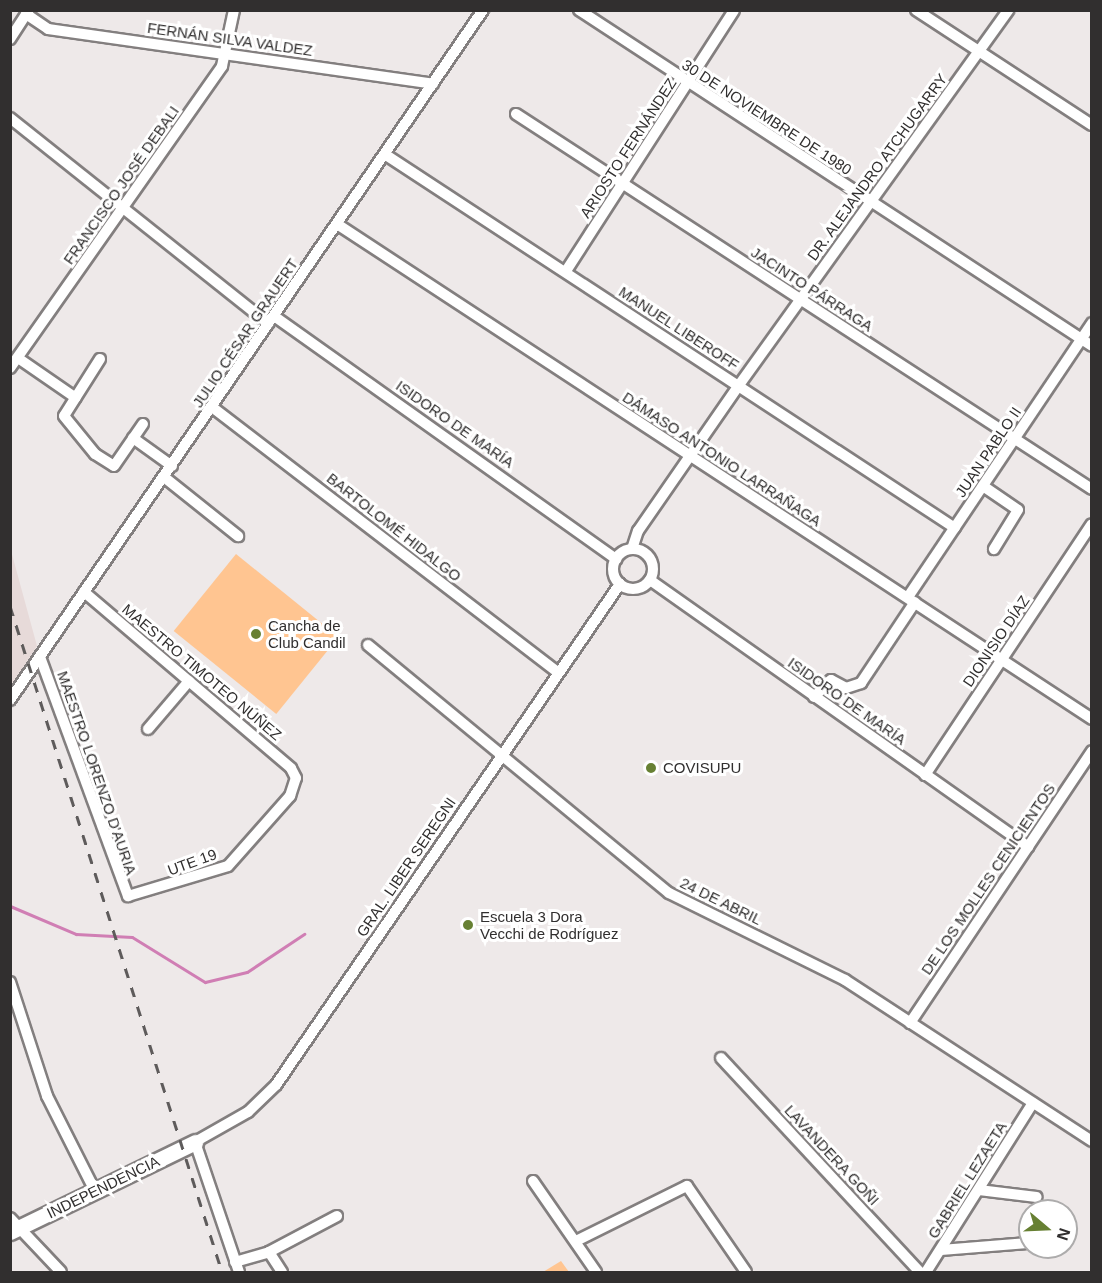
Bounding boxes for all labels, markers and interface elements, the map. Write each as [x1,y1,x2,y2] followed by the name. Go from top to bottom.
[146,18,314,60] street label: FERNÁN SILVA VALDEZ
[679,55,855,179] street label: 30 DE NOVIEMBRE DE 1980
[803,70,951,264] street label: DR. ALEJANDRO ATCHUGARRY
[576,75,680,221] street label: ARIOSTO FERNÁNDEZ
[59,102,183,268] street label: FRANCISCO JOSÉ DEBALI
[748,243,876,335] street label: JACINTO PÁRRAGA
[188,255,302,411] street label: JULIO CÉSAR GRAUERT
[615,282,743,374] street label: MANUEL LIBEROFF
[392,376,518,472] street label: ISIDORO DE MARÍA
[619,388,825,530] street label: DÁMASO ANTONIO LARRAÑAGA
[951,404,1025,500] street label: JUAN PABLO II
[323,469,465,585] street label: BARTOLOMÉ HIDALGO
[959,592,1033,690] street label: DIONISIO DÍAZ
[119,600,285,744] street label: MAESTRO TIMOTEO NÚÑEZ
[268,616,346,651] place label: Cancha de Club Candil
[249,627,263,641] marker: Cancha de Club Candil
[784,653,910,749] street label: ISIDORO DE MARÍA
[54,669,140,877] street label: MAESTRO LORENZO D'AURIA
[663,759,741,777] place label: COVISUPU
[644,761,658,775] marker: COVISUPU
[917,780,1059,978] street label: DE LOS MOLLES CENICIENTOS
[353,794,459,940] street label: GRAL. LIBER SEREGNI
[165,845,219,879] street label: UTE 19
[677,873,765,929] street label: 24 DE ABRIL
[480,907,618,942] place label: Escuela 3 Dora Vecchi de Rodríguez
[461,918,475,932] marker: Escuela 3 Dora Vecchi de Rodríguez
[781,1101,883,1209] street label: LAVANDERA GOÑI
[924,1118,1010,1242] street label: GABRIEL LEZAETA
[44,1152,162,1222] street label: INDEPENDENCIA
[1018,1199,1078,1259] north arrow
[1054,1226,1074,1243] text: N

